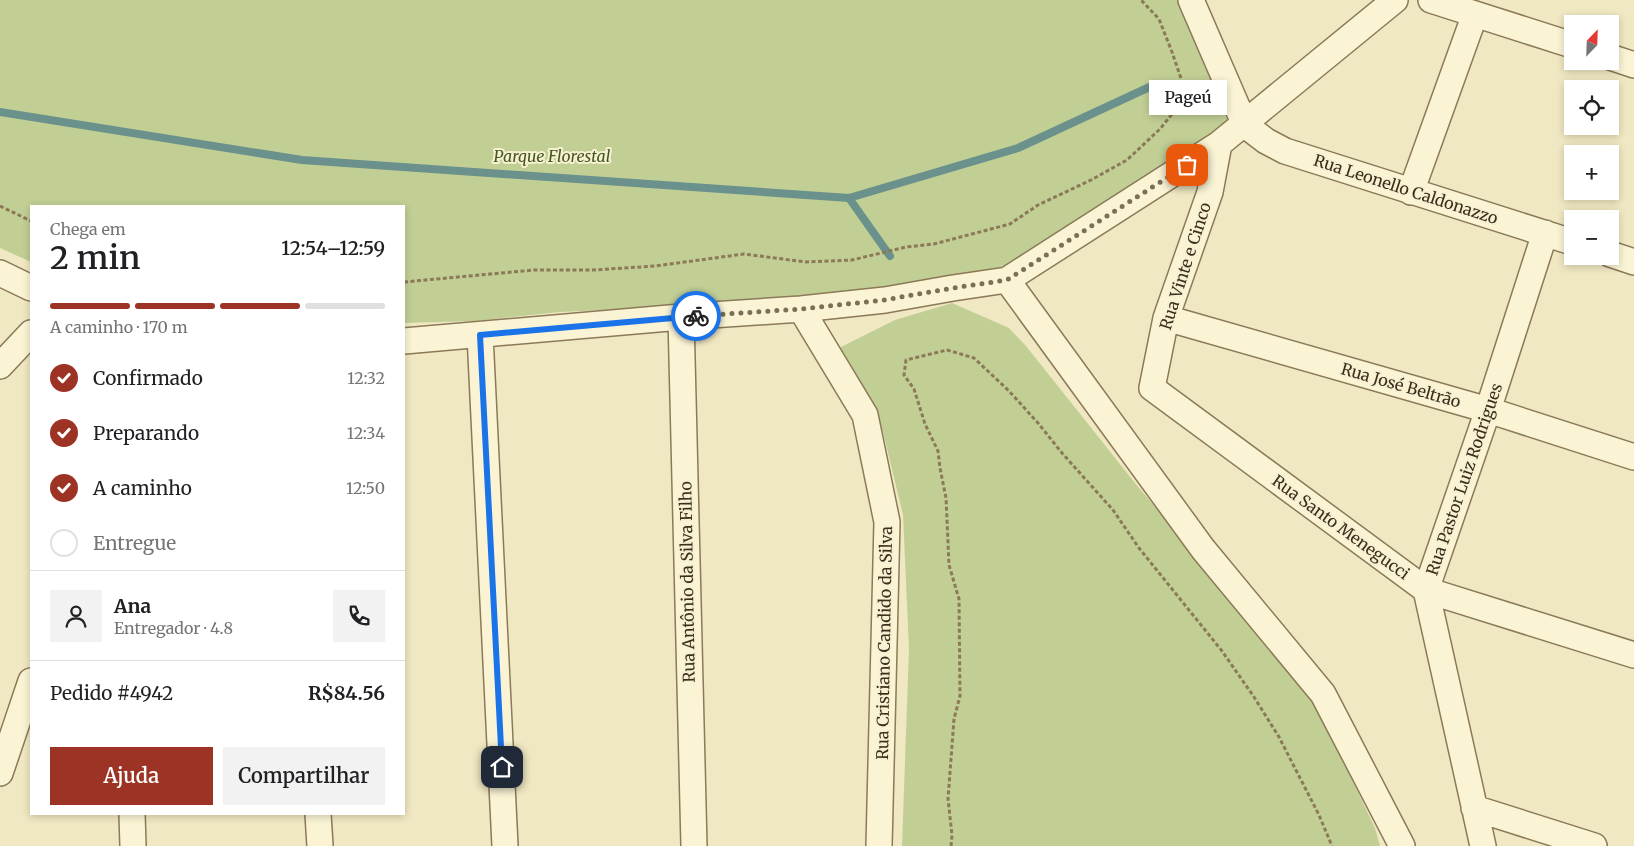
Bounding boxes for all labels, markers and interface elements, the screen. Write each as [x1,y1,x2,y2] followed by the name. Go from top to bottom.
[1564,15,1619,70] north arrow
[1564,15,1619,265] map controls
[1148,80,1226,115] callout: Pageú
[1564,80,1619,135] button: locate
[1164,87,1212,107] text: Pageú
[1166,144,1208,186] pin
[1564,145,1619,200] button: +
[493,146,611,166] park label: Parque Florestal
[1311,150,1501,228] street label: Rua Leonello Caldonazzo
[1173,151,1201,179] icon: bag
[1155,200,1215,332] street label: Rua Vinte e Cinco
[1564,210,1619,265] button: −
[50,219,126,239] text: Chega em
[281,236,385,260] text: 12:54–12:59
[50,238,140,278] text: 2 min
[671,291,721,341] courier
[682,302,710,330] icon: bike
[50,317,188,337] text: A caminho · 170 m
[1339,358,1463,412] street label: Rua José Beltrão
[50,364,78,392] icon: check
[93,366,203,390] text: Confirmado
[347,368,385,388] text: 12:32
[1422,380,1506,578] street label: Rua Pastor Luiz Rodrigues
[50,419,78,447] icon: check
[93,421,199,445] text: Preparando
[347,423,385,443] text: 12:34
[1268,470,1414,584] street label: Rua Santo Menegucci
[50,474,78,502] icon: check
[93,476,192,500] text: A caminho
[346,478,385,498] text: 12:50
[675,481,699,683] street label: Rua Antônio da Silva Filho
[872,525,896,760] street label: Rua Cristiano Candido da Silva
[93,531,176,555] text: Entregue
[50,590,102,642] button: person
[333,590,385,642] button: phone
[114,594,151,618] text: Ana
[114,618,233,638] text: Entregador · 4.8
[50,681,173,705] text: Pedido #4942
[308,681,385,705] text: R$84.56
[481,746,523,788] pin
[50,747,213,805] button: Ajuda
[223,747,385,805] button: Compartilhar
[488,753,516,781] icon: home

